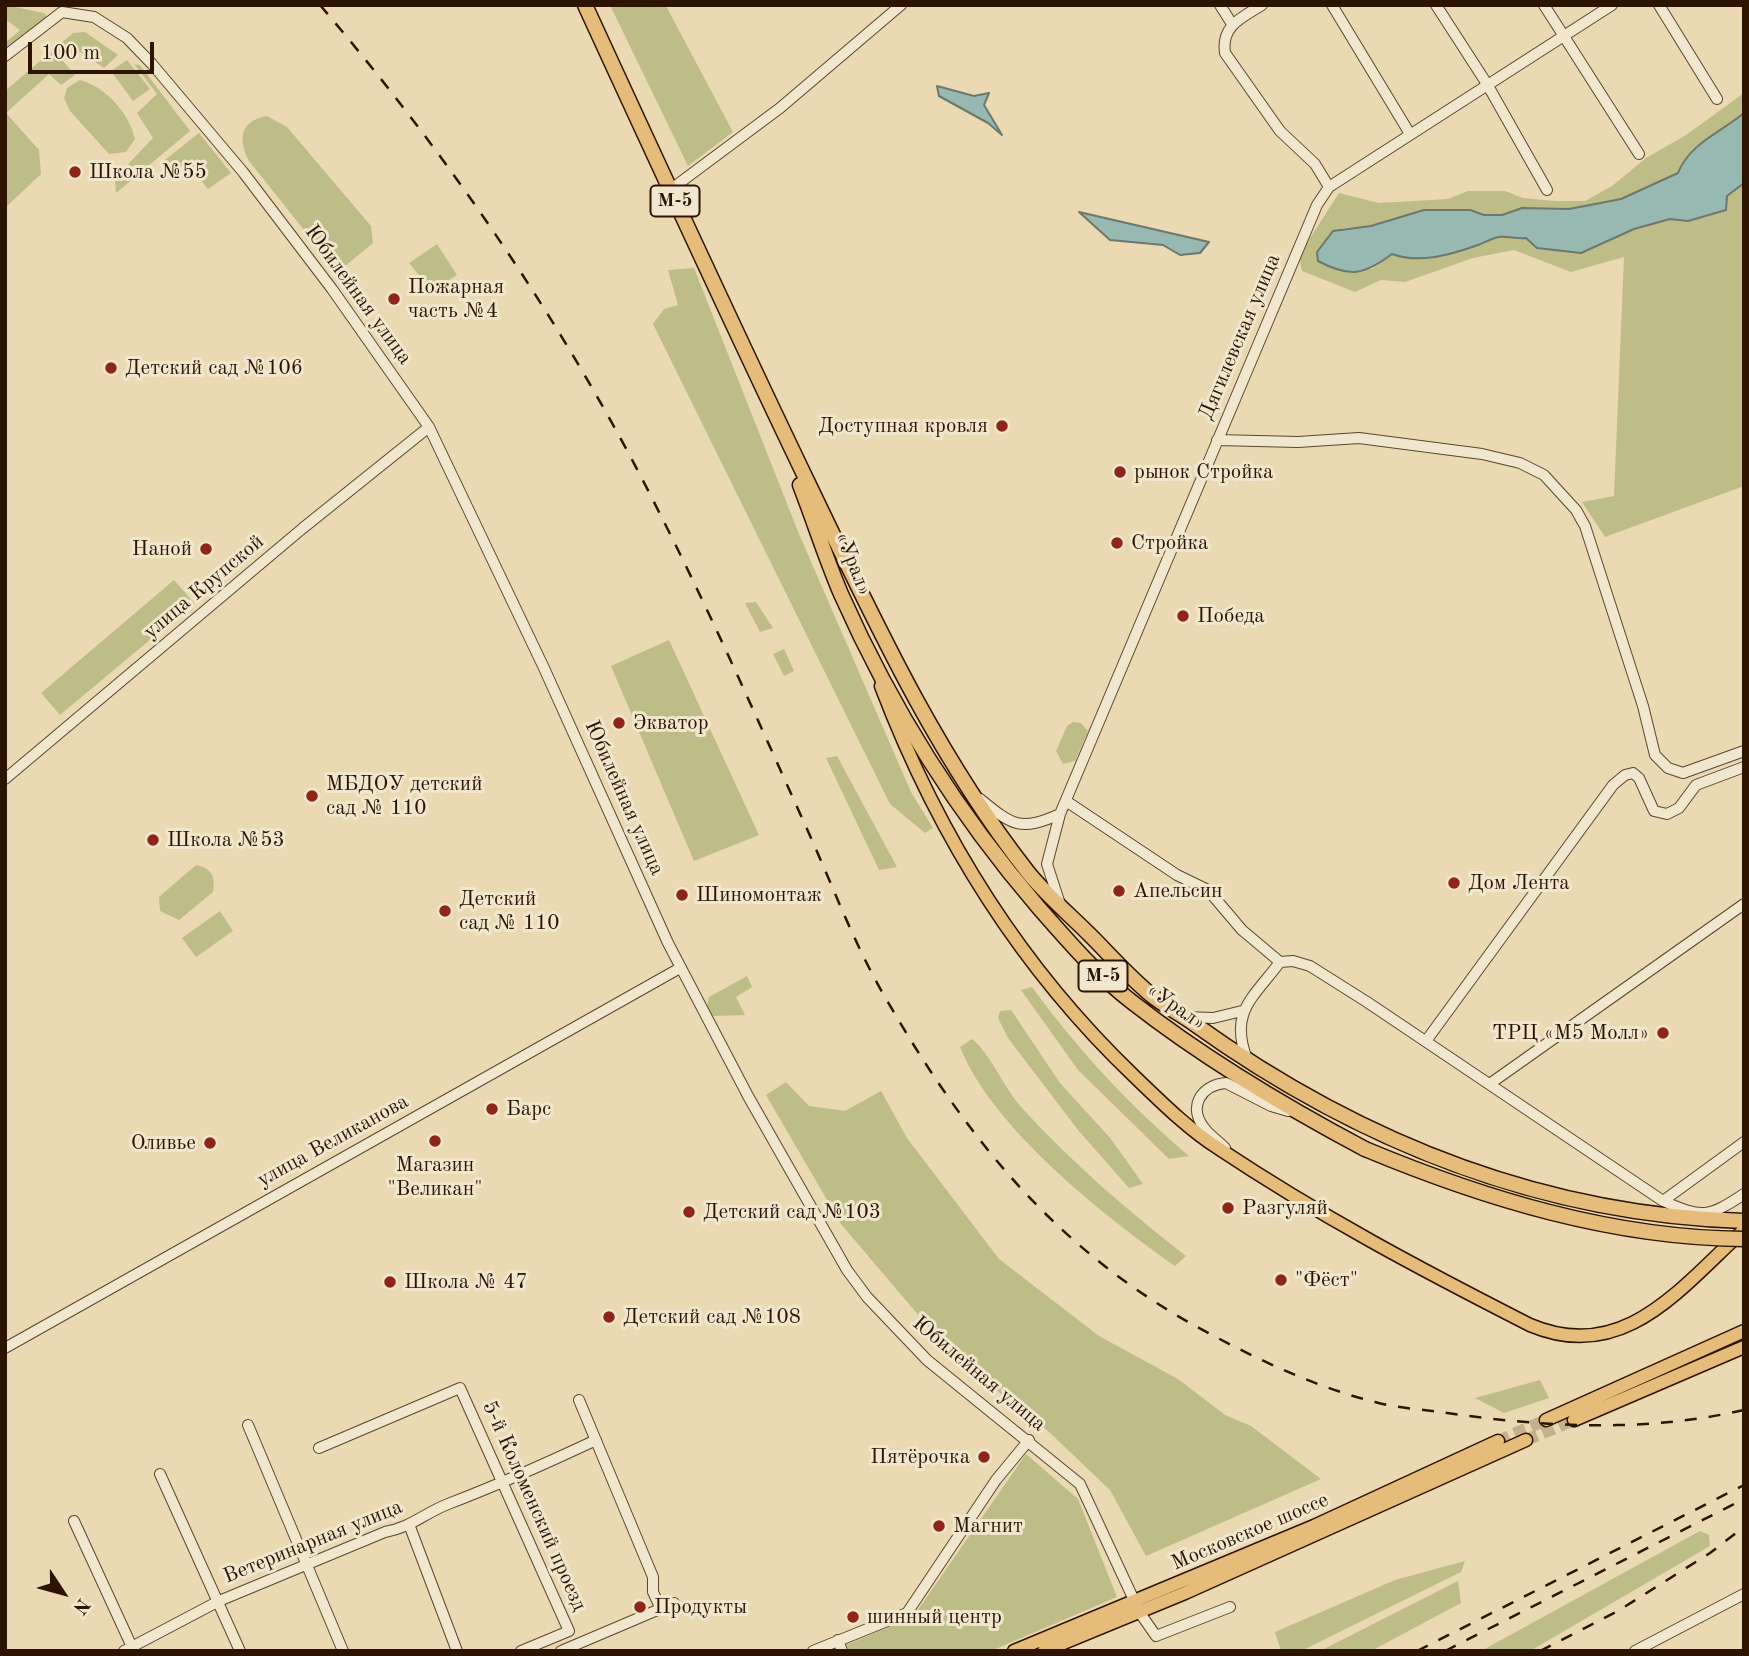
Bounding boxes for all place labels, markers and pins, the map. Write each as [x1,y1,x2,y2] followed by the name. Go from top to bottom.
[89,159,207,185] place label: Школа №55
[67,164,83,180] marker: Школа №55
[408,274,504,324] place label: Пожарная часть №4
[386,291,402,307] marker: Пожарная часть №4
[125,355,303,381] place label: Детский сад №106
[103,360,119,376] marker: Детский сад №106
[818,413,988,439] place label: Доступная кровля
[994,418,1010,434] marker: Доступная кровля
[1134,459,1273,485] place label: рынок Стройка
[1112,464,1128,480] marker: рынок Стройка
[1131,530,1208,556] place label: Стройка
[1109,535,1125,551] marker: Стройка
[132,536,192,562] place label: Наной
[198,541,214,557] marker: Наной
[1197,603,1265,629] place label: Победа
[1175,608,1191,624] marker: Победа
[633,710,709,736] place label: Экватор
[611,715,627,731] marker: Экватор
[326,771,482,821] place label: МБДОУ детский сад № 110
[304,788,320,804] marker: МБДОУ детский сад № 110
[167,827,285,853] place label: Школа №53
[145,832,161,848] marker: Школа №53
[1468,870,1570,896] place label: Дом Лента
[1446,875,1462,891] marker: Дом Лента
[1133,878,1223,904] place label: Апельсин
[696,882,822,908] place label: Шиномонтаж
[1111,883,1127,899] marker: Апельсин
[459,886,560,936] place label: Детский сад № 110
[674,887,690,903] marker: Шиномонтаж
[437,903,453,919] marker: Детский сад № 110
[1492,1020,1649,1046] place label: ТРЦ «М5 Молл»
[1655,1025,1671,1041] marker: ТРЦ «М5 Молл»
[506,1096,551,1122] place label: Барс
[484,1101,500,1117] marker: Барс
[131,1130,196,1156] place label: Оливье
[427,1133,443,1149] marker: Магазин "Великан"
[202,1135,218,1151] marker: Оливье
[387,1152,483,1202] place label: Магазин "Великан"
[1242,1195,1328,1221] place label: Разгуляй
[703,1199,881,1225] place label: Детский сад №103
[1220,1200,1236,1216] marker: Разгуляй
[681,1204,697,1220] marker: Детский сад №103
[1295,1267,1358,1293] place label: "Фёст"
[404,1269,528,1295] place label: Школа № 47
[1273,1272,1289,1288] marker: "Фёст"
[382,1274,398,1290] marker: Школа № 47
[623,1304,801,1330] place label: Детский сад №108
[601,1309,617,1325] marker: Детский сад №108
[870,1444,970,1470] place label: Пятёрочка
[976,1449,992,1465] marker: Пятёрочка
[953,1513,1023,1539] place label: Магнит
[931,1518,947,1534] marker: Магнит
[654,1594,747,1620] place label: Продукты
[632,1599,648,1615] marker: Продукты
[867,1604,1002,1630] place label: шинный центр
[845,1609,861,1625] marker: шинный центр

